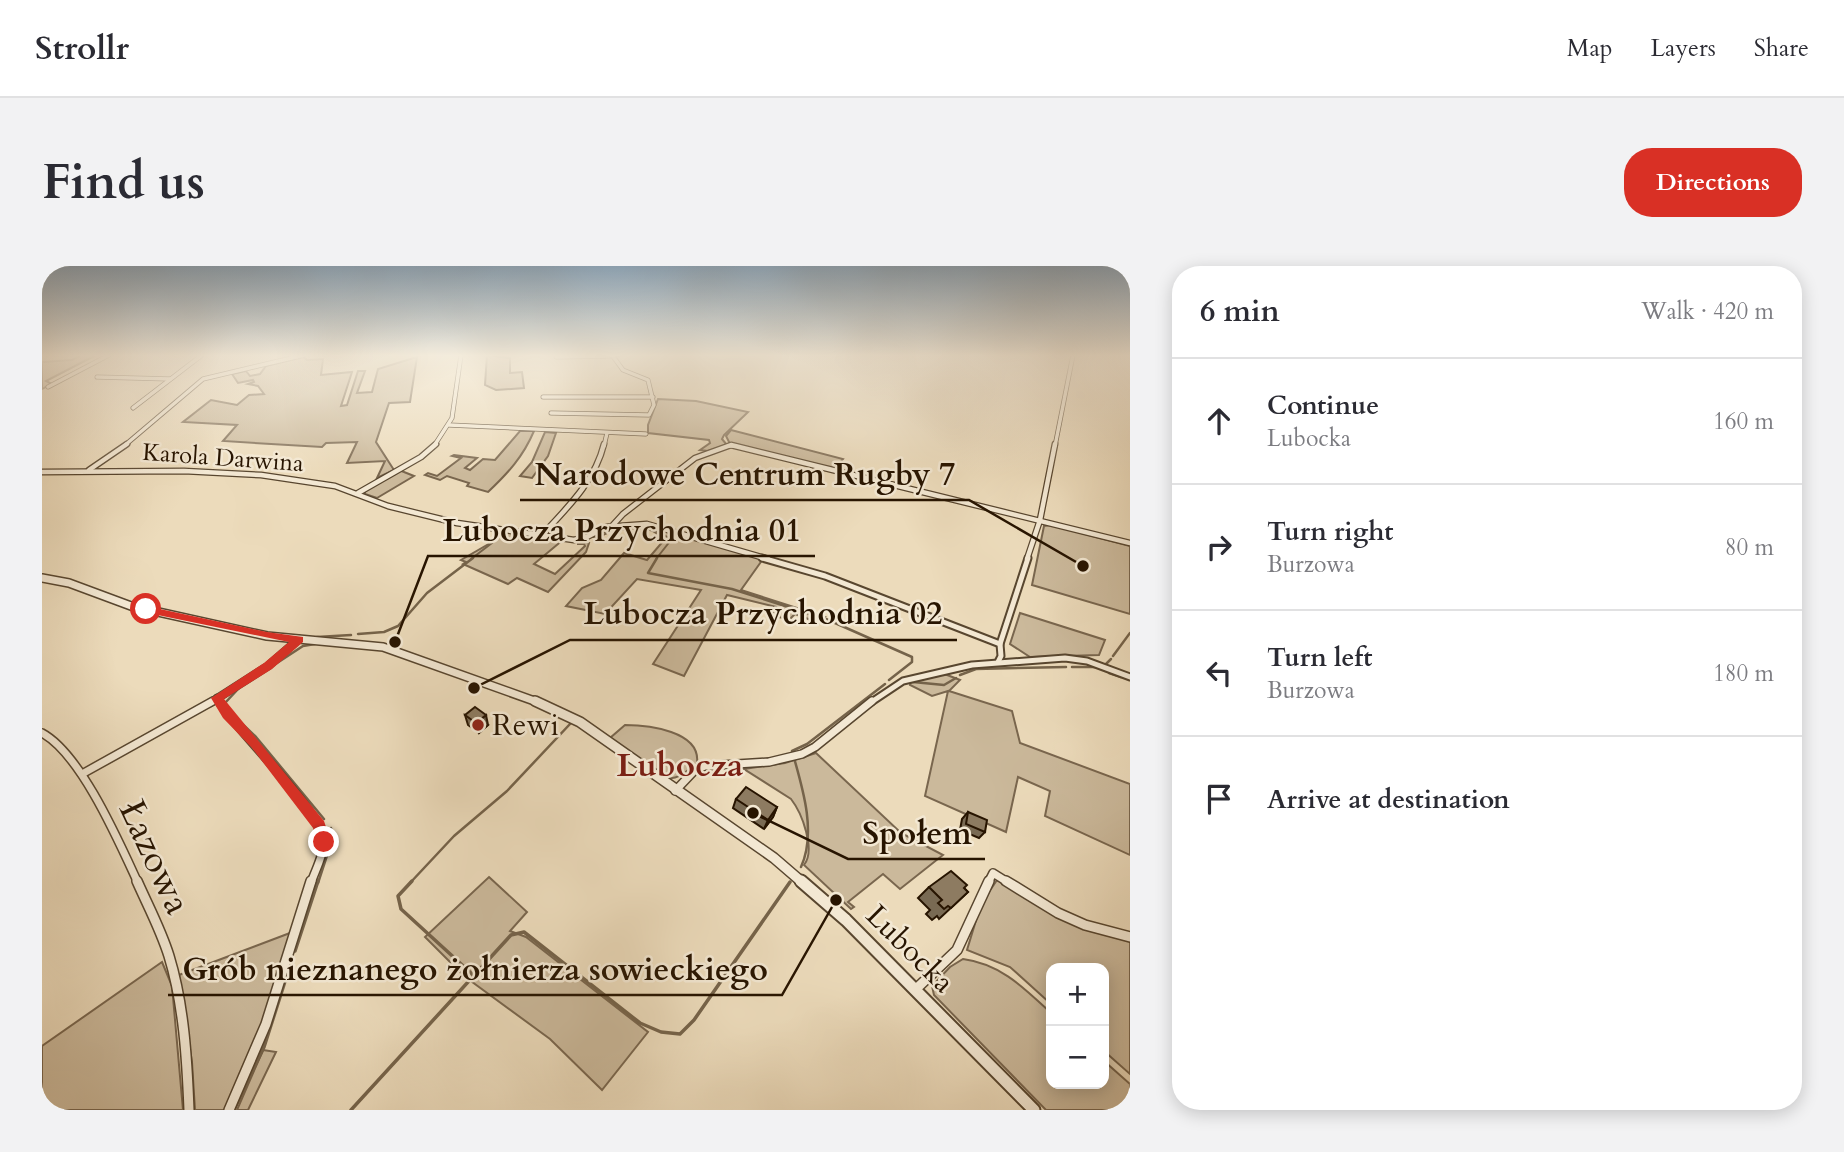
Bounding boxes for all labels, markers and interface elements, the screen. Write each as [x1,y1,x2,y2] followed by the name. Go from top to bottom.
[35,26,129,71] text: Strollr
[1567,32,1613,65] text: Map
[1651,32,1716,65] text: Layers
[1754,32,1809,65] text: Share
[1624,148,1802,217] button: Directions
[42,149,205,216] text: Find us
[1200,291,1280,332] text: 6 min
[1641,296,1774,327] text: Walk · 420 m
[1267,388,1379,423] text: Continue
[1200,402,1238,440] icon: ahead
[1713,406,1774,437] text: 160 m
[1267,423,1351,454] text: Lubocka
[141,436,305,480] street label: Karola Darwina
[520,447,969,500] callout: Narodowe Centrum Rugby 7
[535,453,955,497] text: Narodowe Centrum Rugby 7
[428,503,815,556] callout: Lubocza Przychodnia 01
[443,509,801,553] text: Lubocza Przychodnia 01
[1267,514,1394,549] text: Turn right
[1200,528,1238,566] icon: right
[1725,532,1774,563] text: 80 m
[1267,549,1355,580] text: Burzowa
[570,587,957,640] callout: Lubocza Przychodnia 02
[584,592,942,636] text: Lubocza Przychodnia 02
[130,593,161,624] route start
[1267,640,1372,675] text: Turn left
[1200,654,1238,692] icon: left
[1713,658,1774,689] text: 180 m
[1267,675,1355,706] text: Burzowa
[492,705,559,746] place label: Rewi
[470,717,486,733] marker: Rewi
[617,743,743,788] district label: Lubocza
[1200,780,1238,818] icon: arrive
[1267,782,1510,817] text: Arrive at destination
[107,792,203,922] street label: Łazowa
[848,806,985,859] callout: Społem
[862,812,972,856] text: Społem
[308,826,339,857] route end
[857,896,963,1002] street label: Lubocka
[168,942,782,995] callout: Grób nieznanego żołnierza sowieckiego
[182,948,768,992] text: Grób nieznanego żołnierza sowieckiego
[1046,963,1109,1089] map controls
[1046,963,1109,1026] button: +
[1046,1026,1109,1089] button: −

